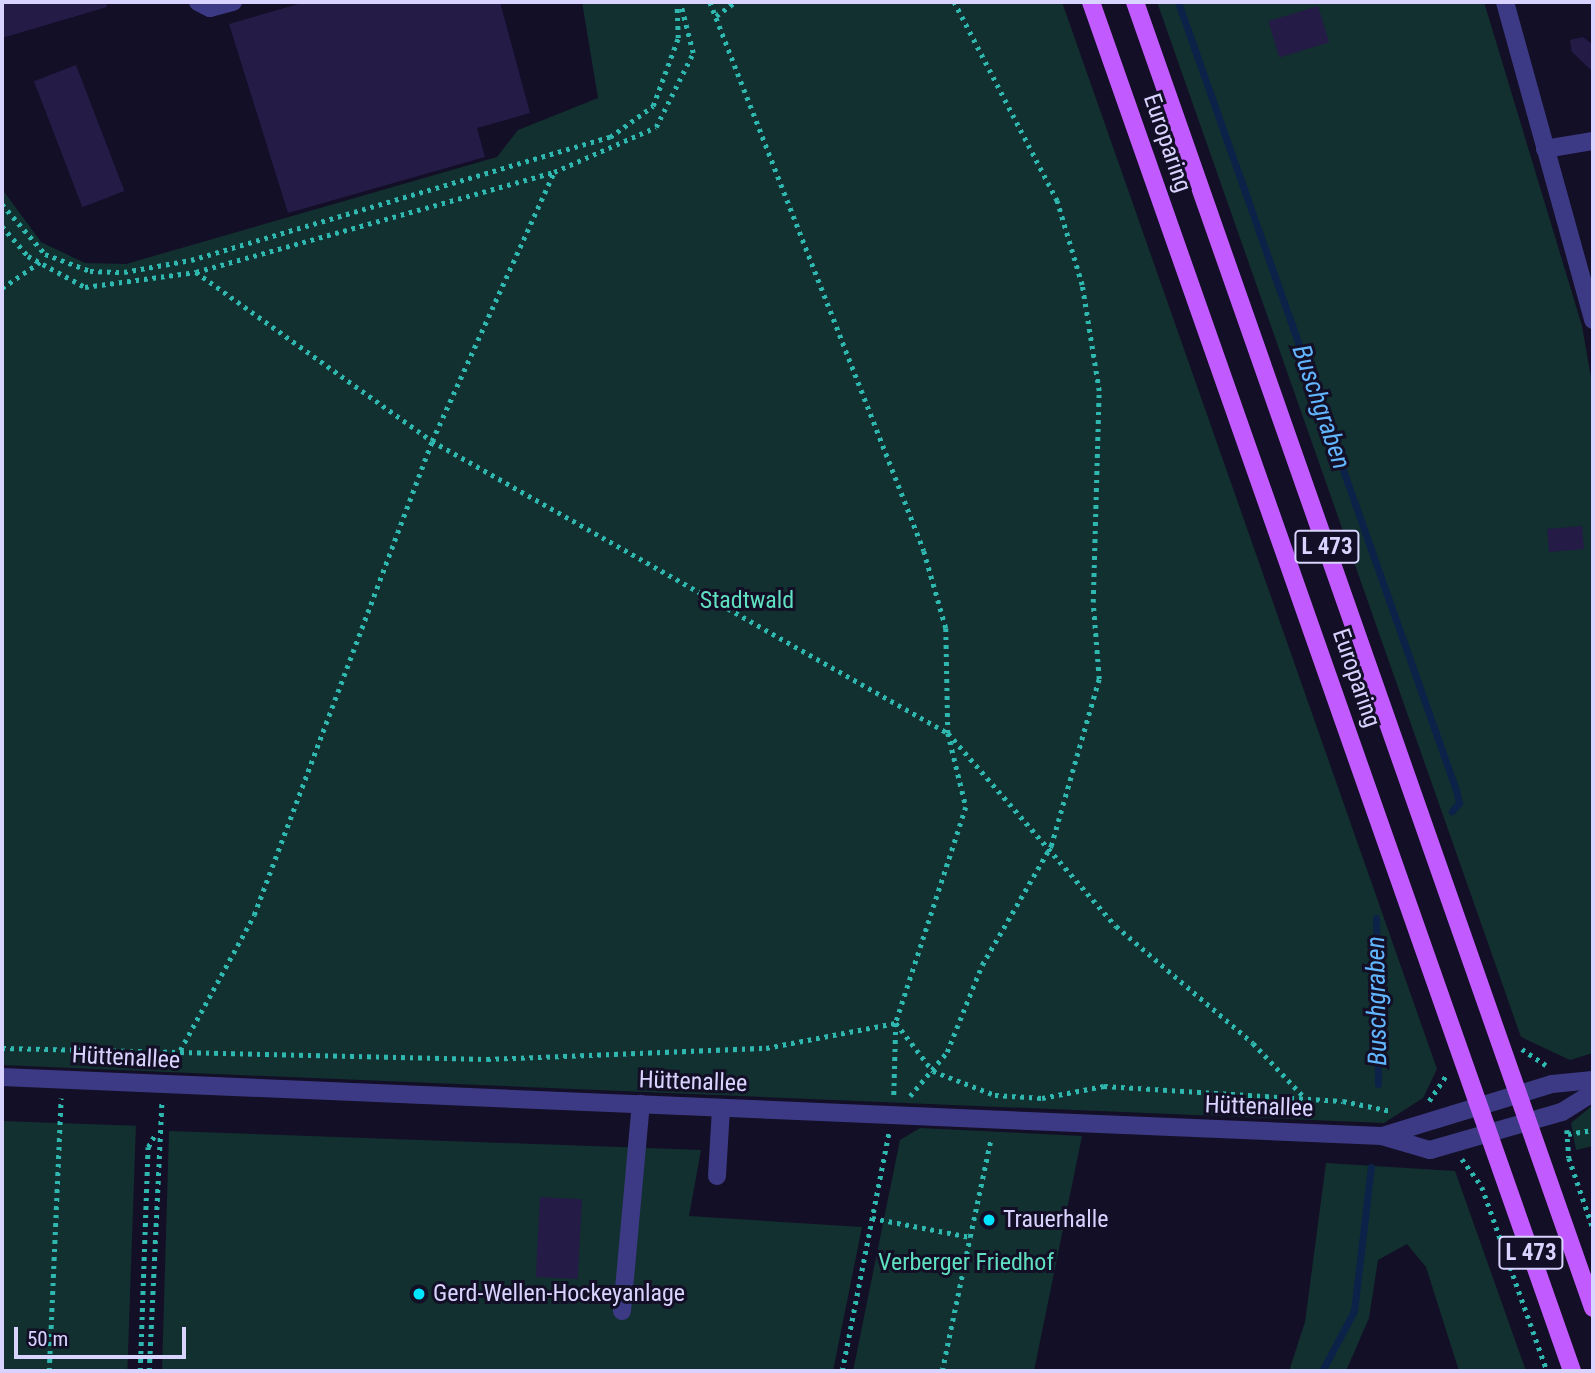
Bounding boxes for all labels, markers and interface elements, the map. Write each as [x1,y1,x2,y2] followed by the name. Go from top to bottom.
[1137,90,1197,196] street label: Europaring
[1285,341,1357,473] water label: Buschgraben
[1294,527,1360,566] road number: L 473
[700,587,794,615] park label: Stadtwald
[1326,625,1386,731] street label: Europaring
[1360,936,1394,1066] water label: Buschgraben
[71,1041,181,1075] street label: Hüttenallee
[638,1066,748,1098] street label: Hüttenallee
[1204,1091,1314,1123] street label: Hüttenallee
[1003,1206,1108,1234] place label: Trauerhalle
[981,1212,997,1228] marker: Trauerhalle
[1498,1234,1564,1272] road number: L 473
[878,1249,1054,1277] park label: Verberger Friedhof
[433,1280,685,1308] place label: Gerd-Wellen-Hockeyanlage
[411,1286,427,1302] marker: Gerd-Wellen-Hockeyanlage
[18,1314,189,1358] scale bar
[27,1327,68,1351] text: 50 m

